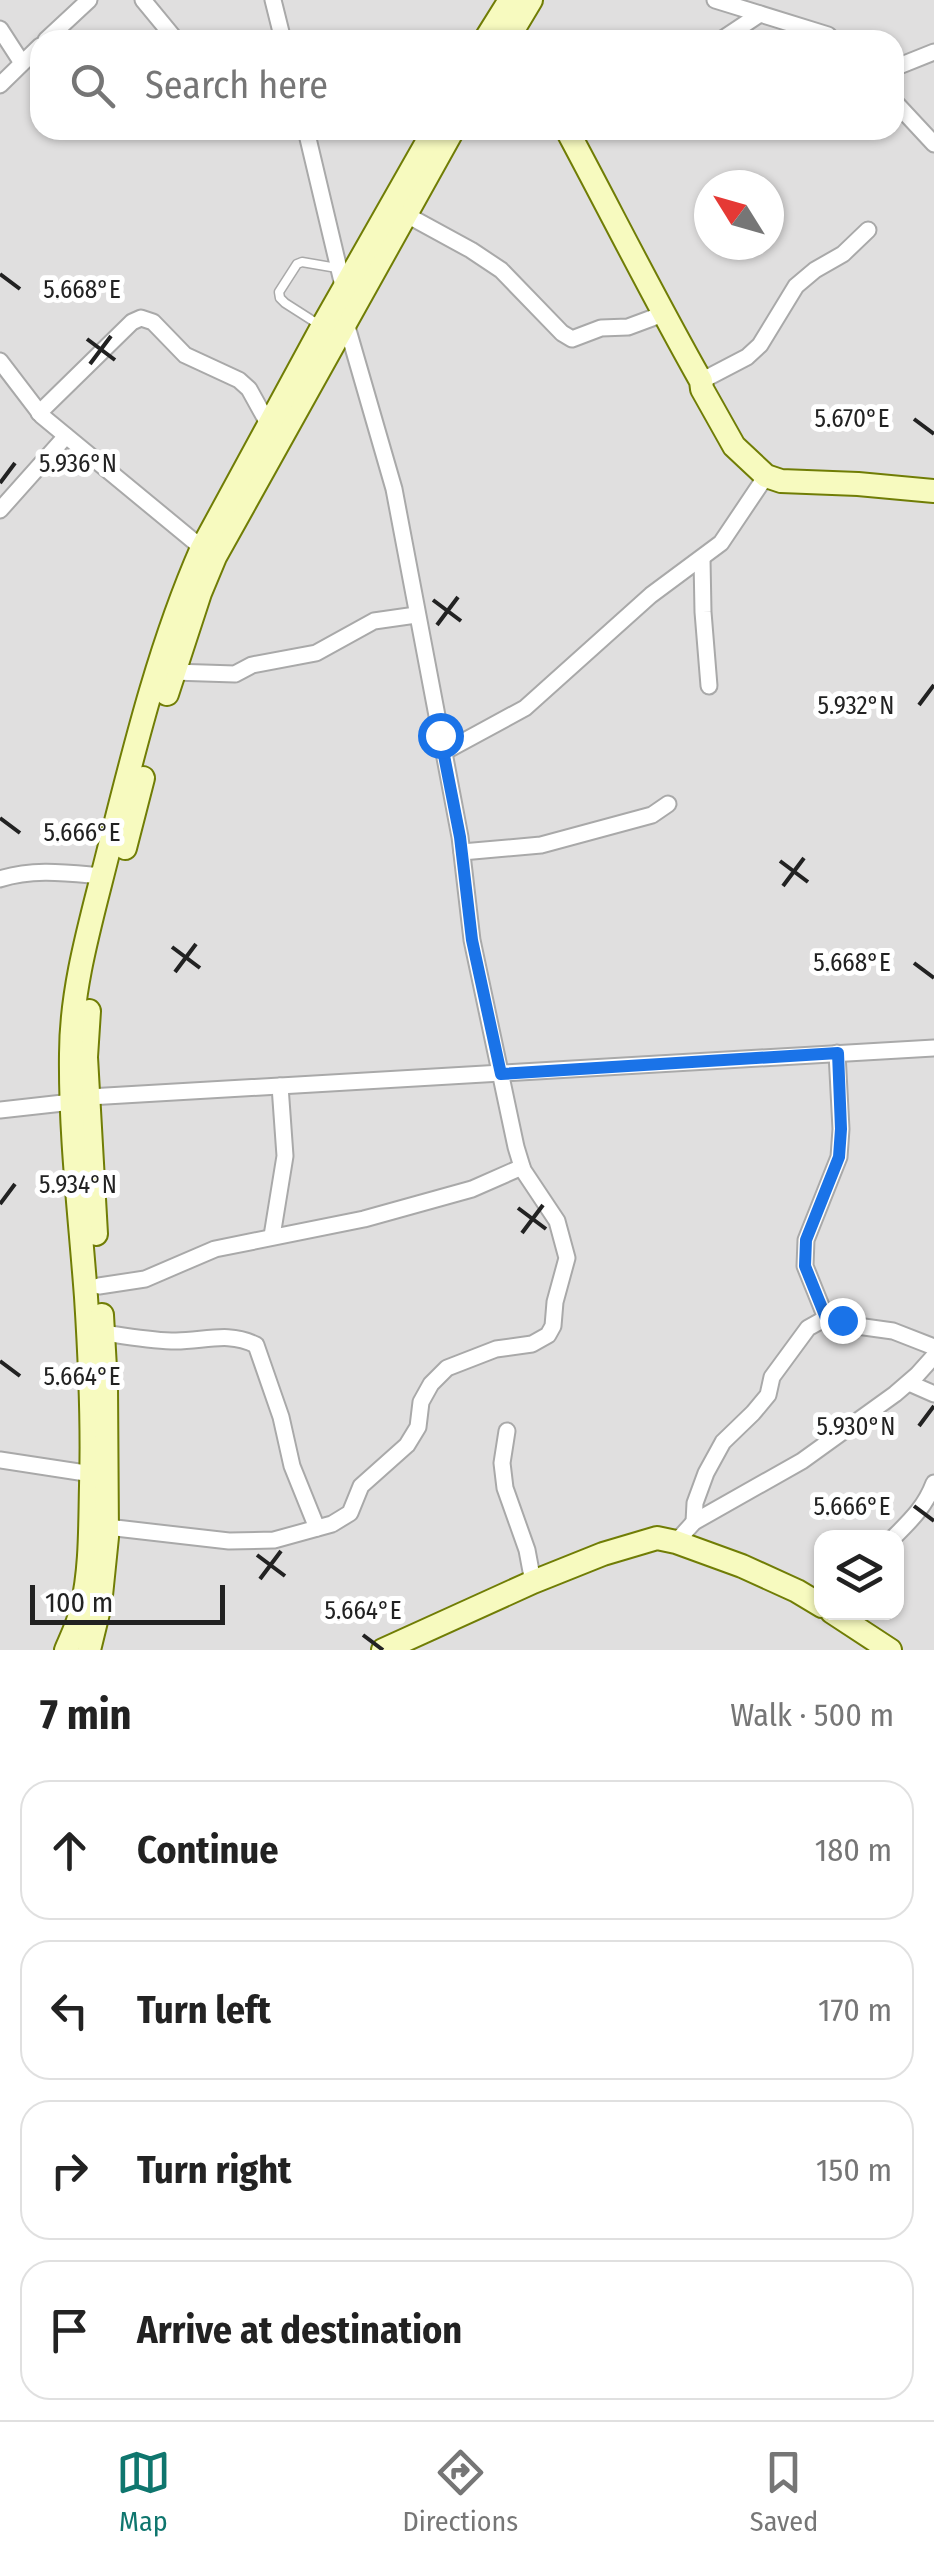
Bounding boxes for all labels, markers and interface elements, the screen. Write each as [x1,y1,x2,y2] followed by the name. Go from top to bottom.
[30,30,904,140] search box
[65,58,120,113] icon: search
[145,62,328,108] text: Search here
[694,170,784,260] north arrow
[43,275,121,305] text: 5.668°E
[815,404,889,434] text: 5.670°E
[39,449,117,479] text: 5.936°N
[818,691,894,721] text: 5.932°N
[418,713,464,759] route start
[44,818,120,848] text: 5.666°E
[813,948,891,978] text: 5.668°E
[39,1170,117,1200] text: 5.934°N
[820,1298,866,1344] route end
[44,1362,120,1392] text: 5.664°E
[816,1412,896,1442] text: 5.930°N
[814,1492,890,1522] text: 5.666°E
[814,1530,904,1620] map controls
[814,1530,904,1620] button: layers
[30,1580,225,1624] scale bar
[45,1586,113,1619] text: 100 m
[325,1596,401,1626] text: 5.664°E
[40,1690,132,1740] text: 7 min
[730,1696,894,1734] text: Walk · 500 m
[42,1823,97,1878] icon: ahead
[137,1827,278,1873] text: Continue
[815,1831,892,1869] text: 180 m
[42,1983,97,2038] icon: left
[137,1987,271,2033] text: Turn left
[818,1991,892,2029] text: 170 m
[42,2143,97,2198] icon: right
[137,2147,291,2193] text: Turn right
[816,2151,892,2189] text: 150 m
[42,2303,97,2358] icon: arrive
[137,2307,462,2353] text: Arrive at destination
[116,2445,171,2538] tab: Map
[402,2445,518,2538] tab: Directions
[750,2445,818,2538] tab: Saved

